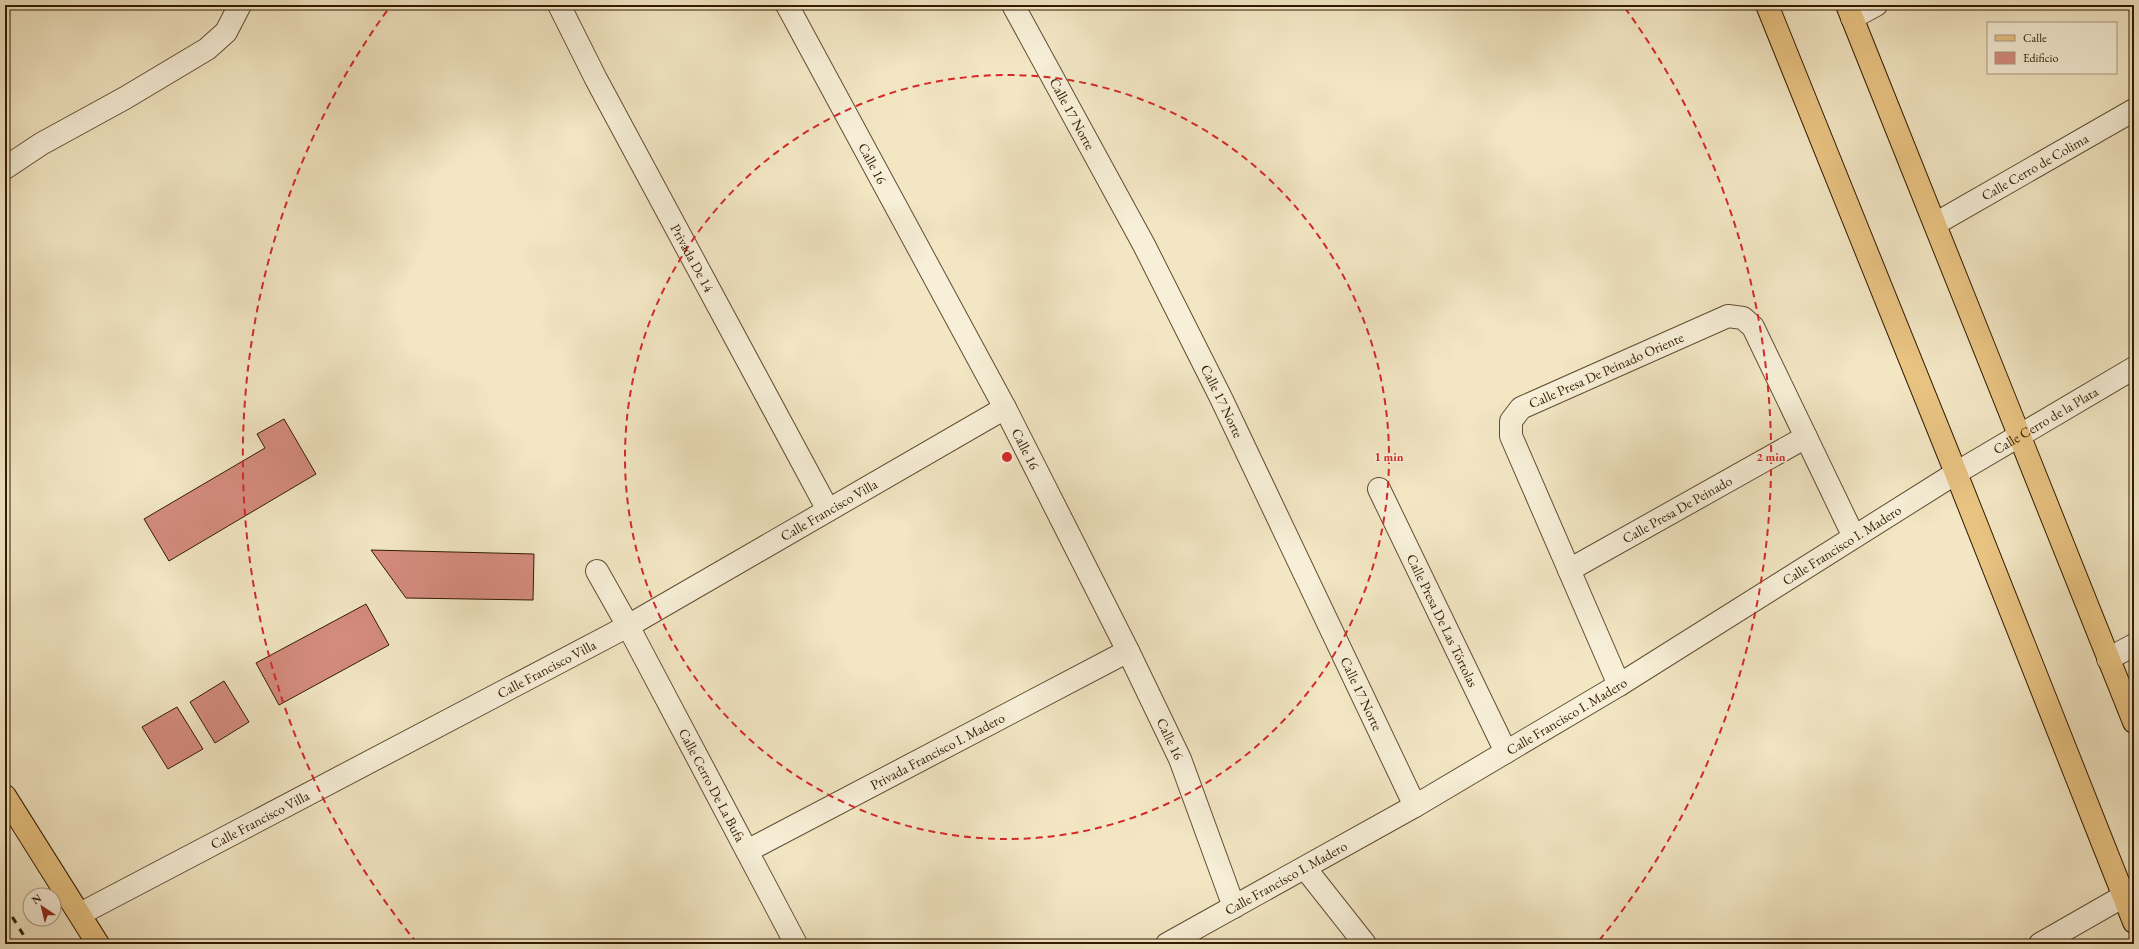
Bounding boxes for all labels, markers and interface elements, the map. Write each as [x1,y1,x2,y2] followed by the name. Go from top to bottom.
[1987,22,2117,74] legend
[2023,30,2047,46] text: Calle
[2023,50,2059,66] text: Edificio
[1045,75,1100,153] street label: Calle 17 Norte
[1978,129,2092,205] street label: Calle Cerro de Colima
[854,140,891,187] street label: Calle 16
[667,221,718,296] street label: Privada De 14
[1526,328,1687,412] street label: Calle Presa De Peinado Oriente
[1197,361,1248,441] street label: Calle 17 Norte
[1990,382,2102,458] street label: Calle Cerro de la Plata
[1008,425,1044,473] street label: Calle 16
[1374,449,1404,465] text: 1 min
[1756,449,1786,465] text: 2 min
[1000,450,1014,464] centre of rings
[1619,471,1735,547] street label: Calle Presa De Peinado
[777,475,881,545] street label: Calle Francisco Villa
[1779,501,1905,589] street label: Calle Francisco I. Madero
[1403,551,1482,690] street label: Calle Presa De Las Tórtolas
[494,635,599,702] street label: Calle Francisco Villa
[1336,654,1387,734] street label: Calle 17 Norte
[1503,673,1630,759] street label: Calle Francisco I. Madero
[867,708,1008,794] street label: Privada Francisco I. Madero
[1153,715,1188,763] street label: Calle 16
[675,725,750,845] street label: Calle Cerro De La Bufa
[207,786,313,853] street label: Calle Francisco Villa
[1222,837,1350,919] street label: Calle Francisco I. Madero
[22,887,62,927] north arrow
[29,890,44,907] text: N

